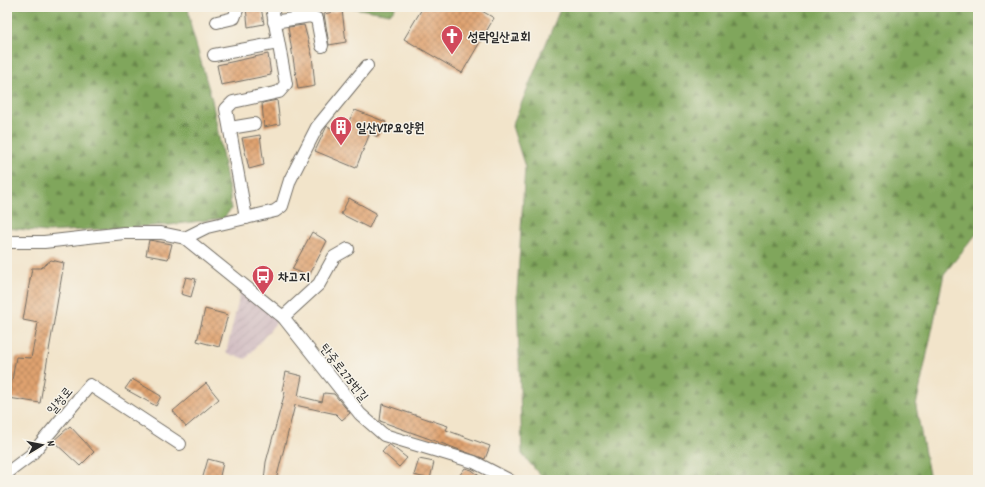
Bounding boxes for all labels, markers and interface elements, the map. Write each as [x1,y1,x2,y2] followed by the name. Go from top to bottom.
[439,23,465,56] church icon: 성락일산교회
[467,29,531,48] place label: 성락일산교회
[328,114,354,147] building icon: 일산VIP요양원
[356,120,425,139] place label: 일산VIP요양원
[250,263,276,296] bus stop icon: 차고지
[278,269,310,288] place label: 차고지
[314,341,372,407] street label: 탄중로275번길
[44,383,78,420] street label: 일청로
[22,425,62,465] north arrow
[42,440,58,448] text: N

